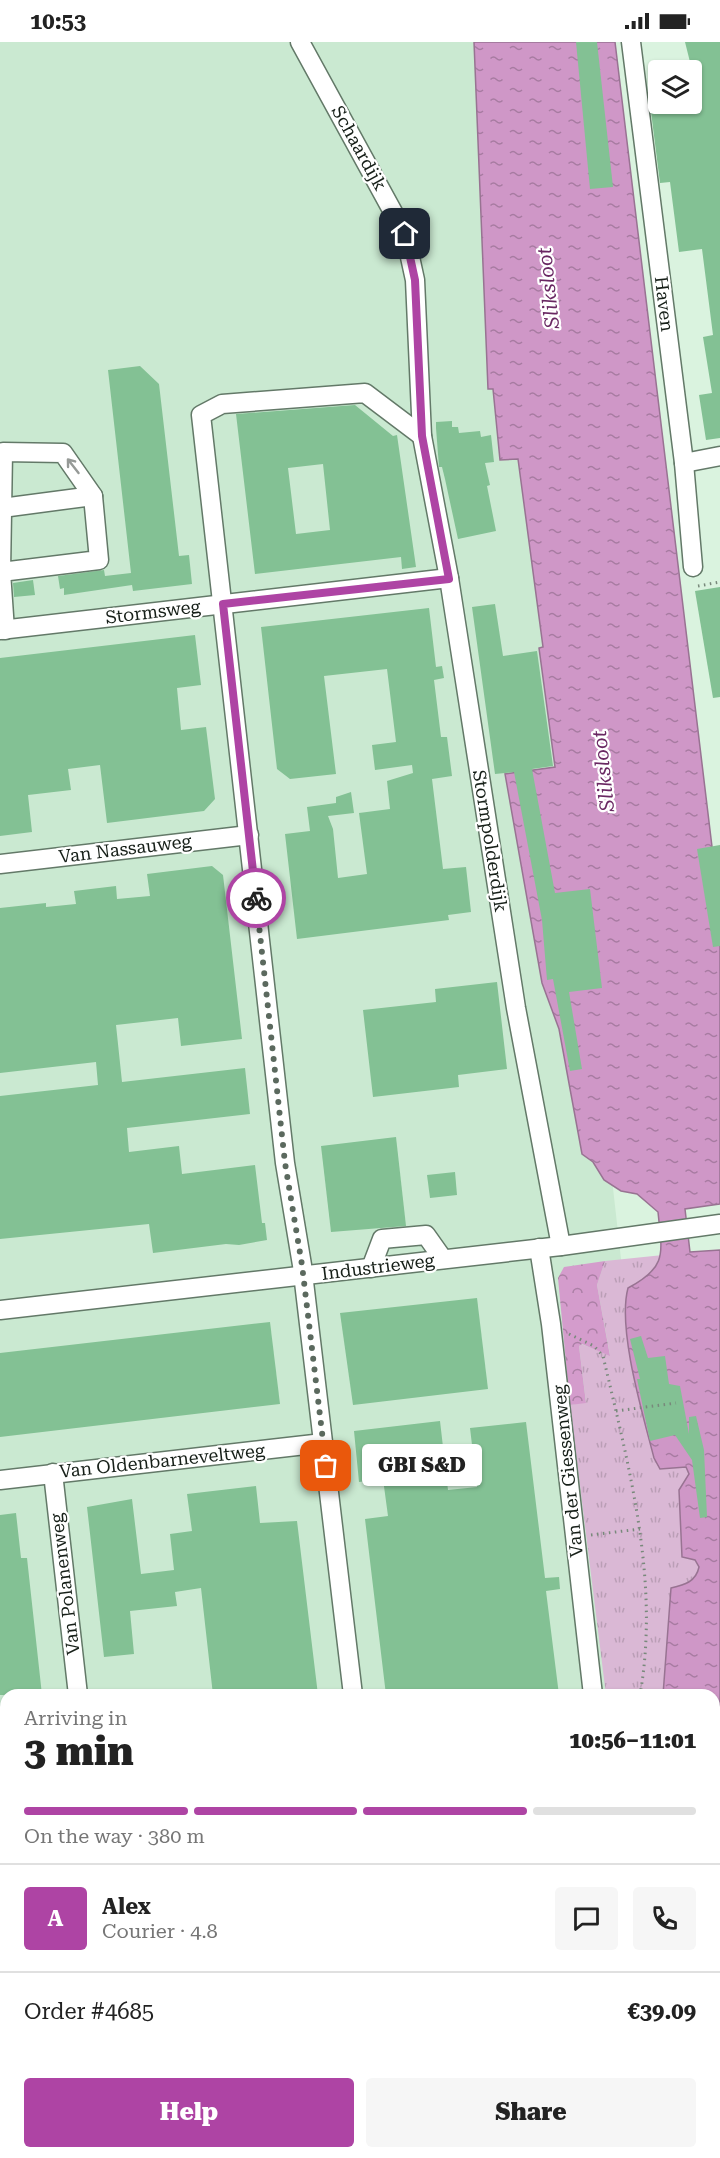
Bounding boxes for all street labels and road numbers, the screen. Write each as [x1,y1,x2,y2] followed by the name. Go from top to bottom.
[328,102,391,194] street label: Schaardijk
[651,275,678,333] street label: Haven
[104,595,202,628] street label: Stormsweg
[469,768,512,913] street label: Stormpolderdijk
[57,830,193,867] street label: Van Nassauweg
[320,1249,436,1284] street label: Industrieweg
[548,1383,587,1558] street label: Van der Giessenweg
[58,1439,267,1482] street label: Van Oldenbarneveltweg
[45,1511,84,1656] street label: Van Polanenweg

